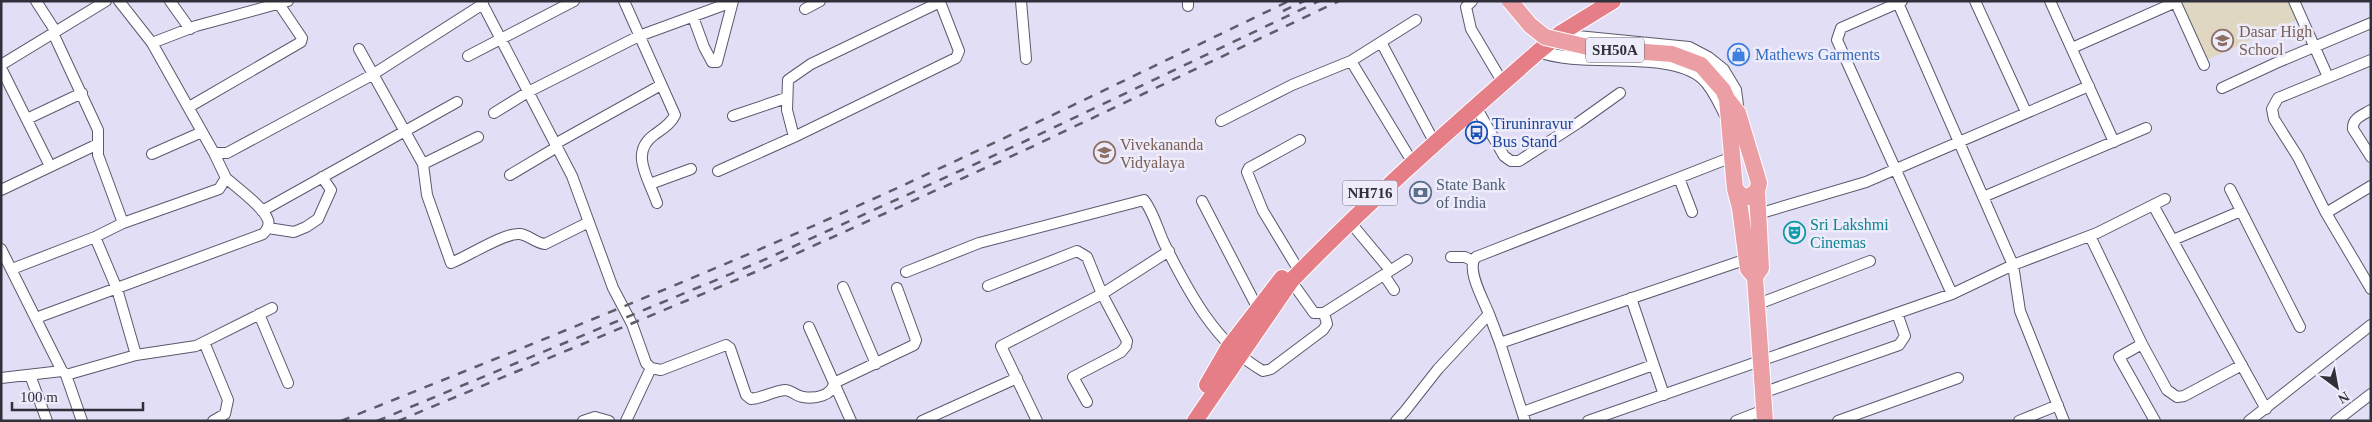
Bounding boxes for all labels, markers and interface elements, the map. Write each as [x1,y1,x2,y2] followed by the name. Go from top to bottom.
[2239,23,2312,58] place label: Dasar High School
[2211,28,2235,52] school or university icon: Dasar High School
[1586,38,1644,62] road number: SH50A
[1727,42,1751,66] shop icon: Mathews Garments
[1755,46,1880,63] place label: Mathews Garments
[1492,115,1574,150] place label: Tiruninravur Bus Stand
[1464,120,1488,144] bus stop icon: Tiruninravur Bus Stand
[1120,136,1203,172] place label: Vivekananda Vidyalaya
[1092,141,1116,165] school or university icon: Vivekananda Vidyalaya
[1436,176,1506,211] place label: State Bank of India
[1342,180,1398,206] road number: NH716
[1408,181,1432,205] bank icon: State Bank of India
[1810,216,1889,251] place label: Sri Lakshmi Cinemas
[1782,221,1806,245] theatre icon: Sri Lakshmi Cinemas
[2312,362,2362,412] north arrow
[12,380,144,412] scale bar
[20,389,58,405] text: 100 m
[2335,389,2352,407] text: N

